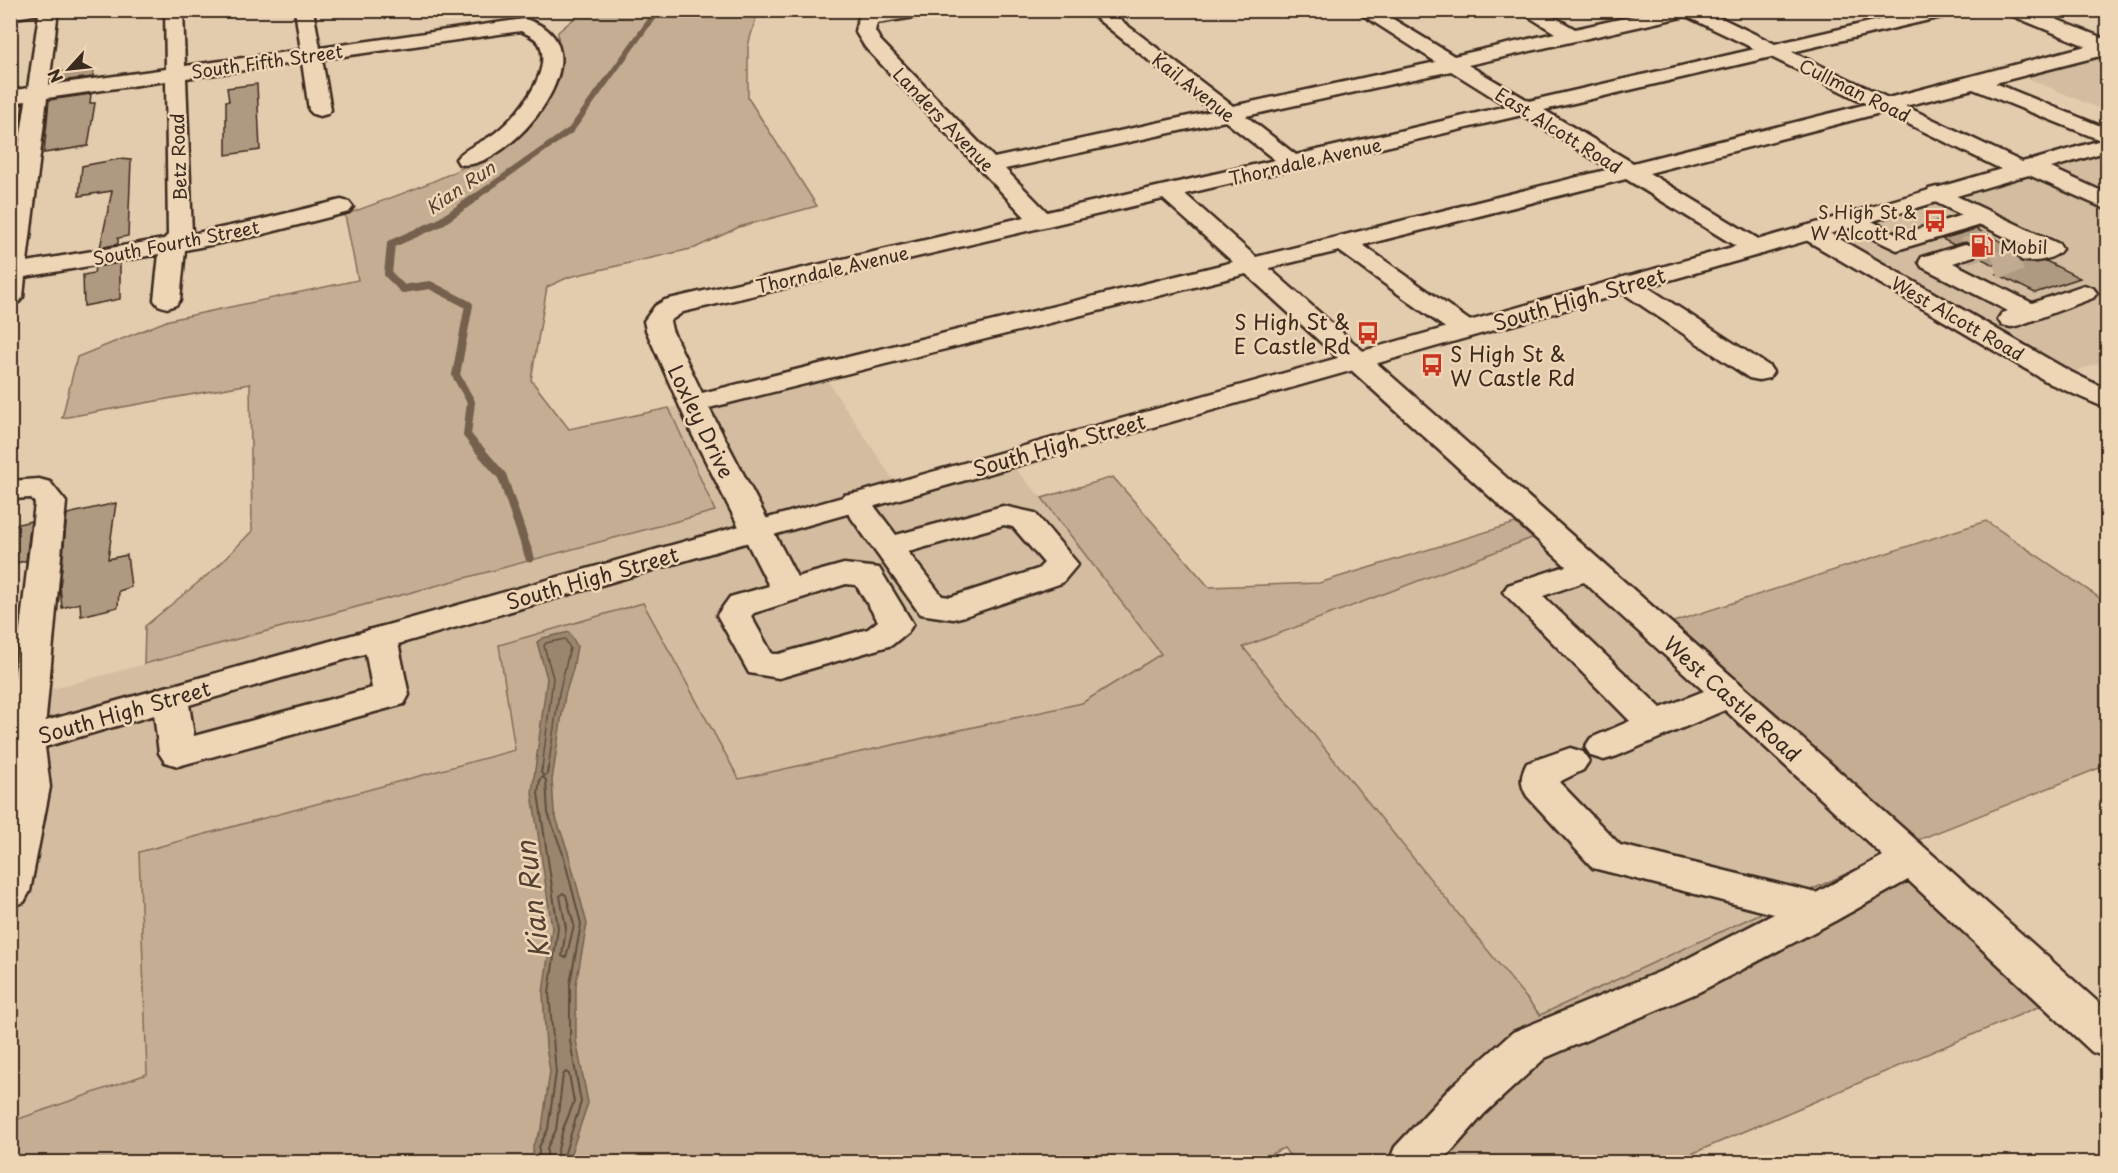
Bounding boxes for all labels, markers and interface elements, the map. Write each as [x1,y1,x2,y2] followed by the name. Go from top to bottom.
[190,37,344,85] street label: South Fifth Street
[39,39,99,99] north arrow
[1147,46,1241,128] street label: Kail Avenue
[1795,51,1915,129] street label: Cullman Road
[887,61,1001,177] street label: Landers Avenue
[41,65,68,87] text: N
[1490,80,1628,180] street label: East Alcott Road
[163,113,193,201] street label: Betz Road
[1226,130,1384,192] street label: Thorndale Avenue
[420,153,501,220] water label: Kian Run
[1811,198,1917,246] place label: S High St & W Alcott Rd
[1922,208,1948,234] bus stop icon: S High St & W Alcott Rd
[91,213,261,271] street label: South Fourth Street
[1969,233,1995,259] fuel station icon: Mobil
[2000,233,2047,260] place label: Mobil
[753,238,911,300] street label: Thorndale Avenue
[1489,258,1669,338] street label: South High Street
[1887,269,2029,367] street label: West Alcott Road
[1234,305,1350,361] place label: S High St & E Castle Rd
[1355,320,1381,346] bus stop icon: S High St & E Castle Rd
[1450,337,1575,393] place label: S High St & W Castle Rd
[1419,352,1445,378] bus stop icon: S High St & W Castle Rd
[661,359,743,483] street label: Loxley Drive
[969,404,1149,484] street label: South High Street
[502,537,682,617] street label: South High Street
[1657,627,1809,769] street label: West Castle Road
[34,671,214,751] street label: South High Street
[503,837,559,961] water label: Kian Run

